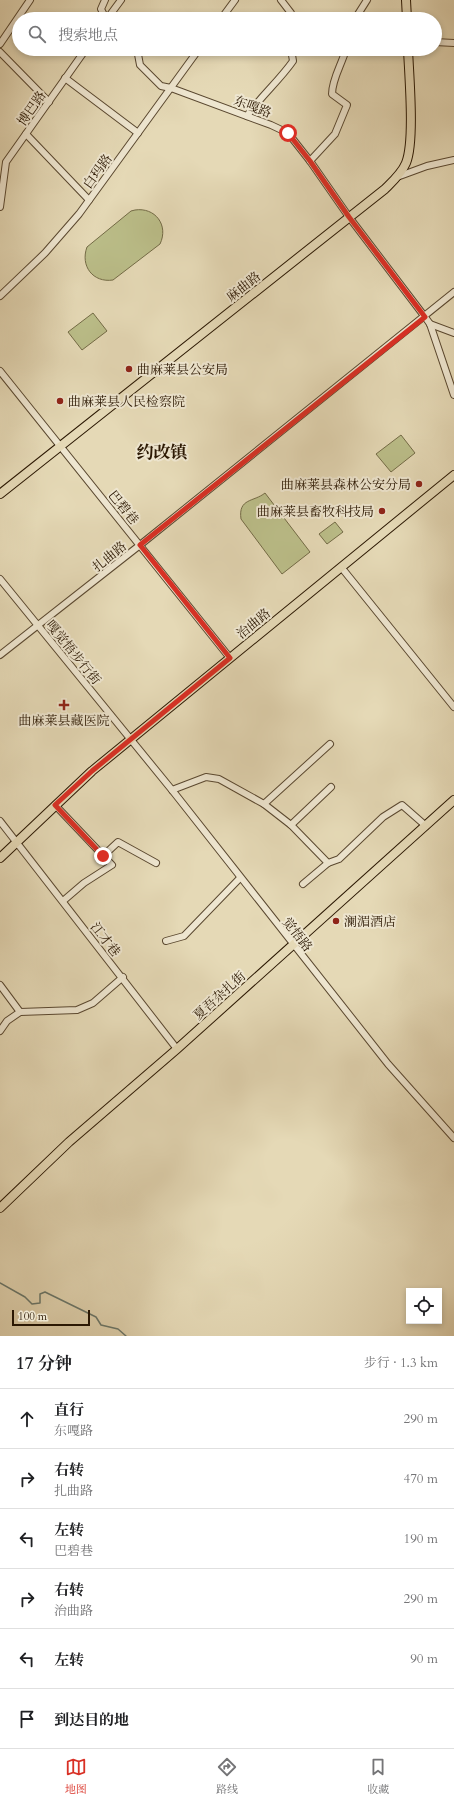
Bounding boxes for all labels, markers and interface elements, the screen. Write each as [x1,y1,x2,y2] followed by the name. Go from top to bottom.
[12,12,442,56] search box
[26,23,48,45] icon: search
[58,25,118,45] text: 搜索地点
[13,87,50,130] street label: 博巴路
[231,92,274,122] street label: 东嘎路
[279,124,297,142] route start
[79,151,117,193] street label: 白玛路
[223,268,265,306] street label: 麻曲路
[137,361,228,379] place label: 曲麻莱县公安局
[124,364,134,374] marker: 曲麻莱县公安局
[68,393,185,411] place label: 曲麻莱县人民检察院
[55,396,65,406] marker: 曲麻莱县人民检察院
[137,441,188,464] district label: 约改镇
[281,476,411,494] place label: 曲麻莱县森林公安分局
[414,479,424,489] marker: 曲麻莱县森林公安分局
[104,487,142,528] street label: 巴碧巷
[257,503,374,521] place label: 曲麻莱县畜牧科技局
[377,506,387,516] marker: 曲麻莱县畜牧科技局
[89,538,130,576] street label: 扎曲路
[233,605,274,643] street label: 治曲路
[42,617,105,689] street label: 嘎觉悟步行街
[58,699,70,711] marker: 曲麻莱县藏医院
[18,712,110,730] place label: 曲麻莱县藏医院
[94,847,112,865] route end
[344,913,396,931] place label: 澜湄酒店
[278,914,316,956] street label: 觉悟路
[331,916,341,926] marker: 澜湄酒店
[86,919,124,961] street label: 江才巷
[189,967,250,1024] street label: 夏吾杂扎街
[406,1288,442,1324] map controls
[406,1288,442,1324] button: locate
[12,1308,90,1327] scale bar
[18,1309,47,1324] text: 100 m
[16,1352,72,1375] text: 17 分钟
[364,1354,438,1372] text: 步行 · 1.3 km
[54,1400,84,1420] text: 直行
[16,1408,38,1430] icon: ahead
[404,1410,438,1428] text: 290 m
[54,1422,93,1440] text: 东嘎路
[54,1460,84,1480] text: 右转
[16,1468,38,1490] icon: right
[404,1470,438,1488] text: 470 m
[54,1482,93,1500] text: 扎曲路
[54,1520,84,1540] text: 左转
[16,1528,38,1550] icon: left
[404,1530,438,1548] text: 190 m
[54,1542,93,1560] text: 巴碧巷
[54,1580,84,1600] text: 右转
[16,1588,38,1610] icon: right
[404,1590,438,1608] text: 290 m
[54,1602,93,1620] text: 治曲路
[16,1648,38,1670] icon: left
[54,1650,84,1670] text: 左转
[410,1650,438,1668] text: 90 m
[16,1708,38,1730] icon: arrive
[54,1710,129,1730] text: 到达目的地
[65,1756,87,1797] tab: 地图
[216,1756,238,1797] tab: 路线
[367,1756,389,1797] tab: 收藏

